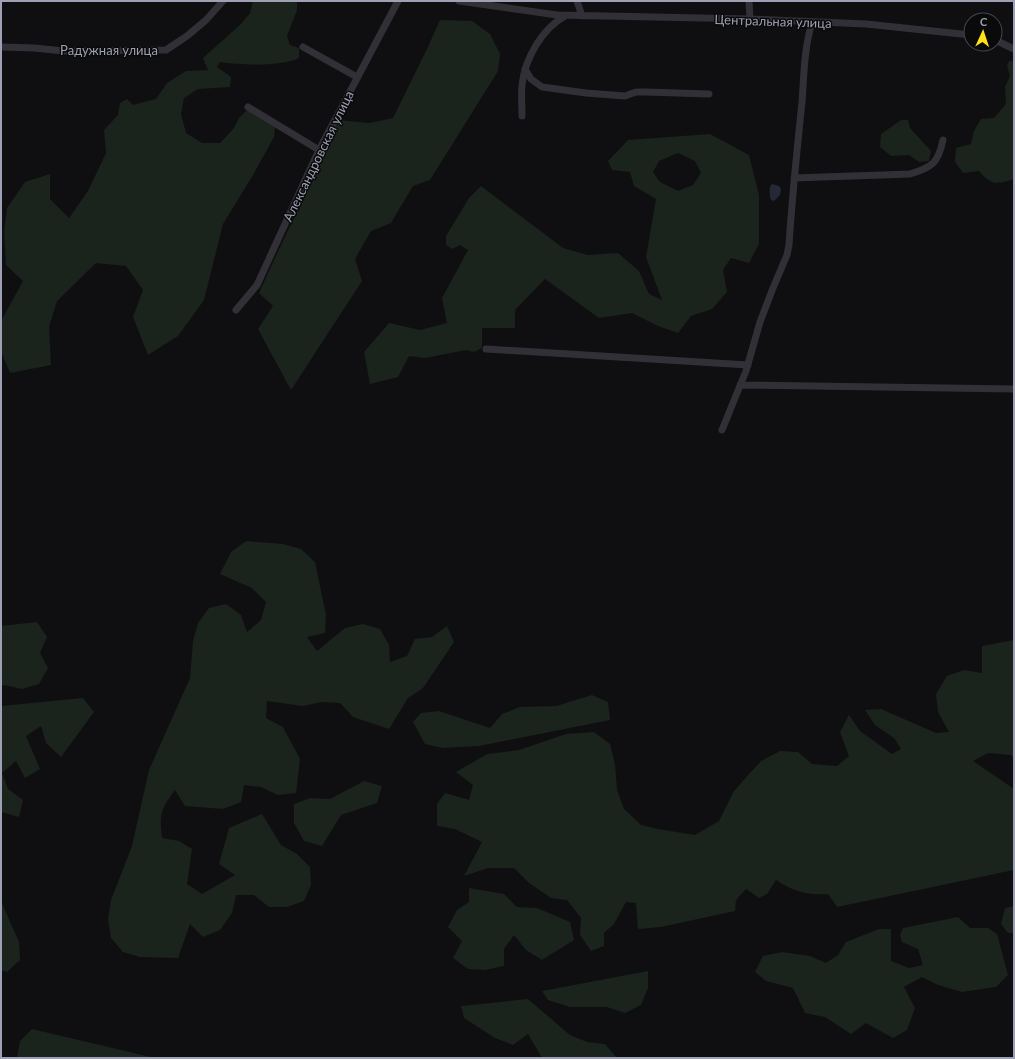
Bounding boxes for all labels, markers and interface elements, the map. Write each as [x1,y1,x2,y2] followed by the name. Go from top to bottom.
[714,11,832,31] street label: Центральная улица
[963,12,1003,52] north arrow
[980,15,988,28] text: С
[60,42,158,58] street label: Радужная улица
[279,88,357,224] street label: Александровская улица

